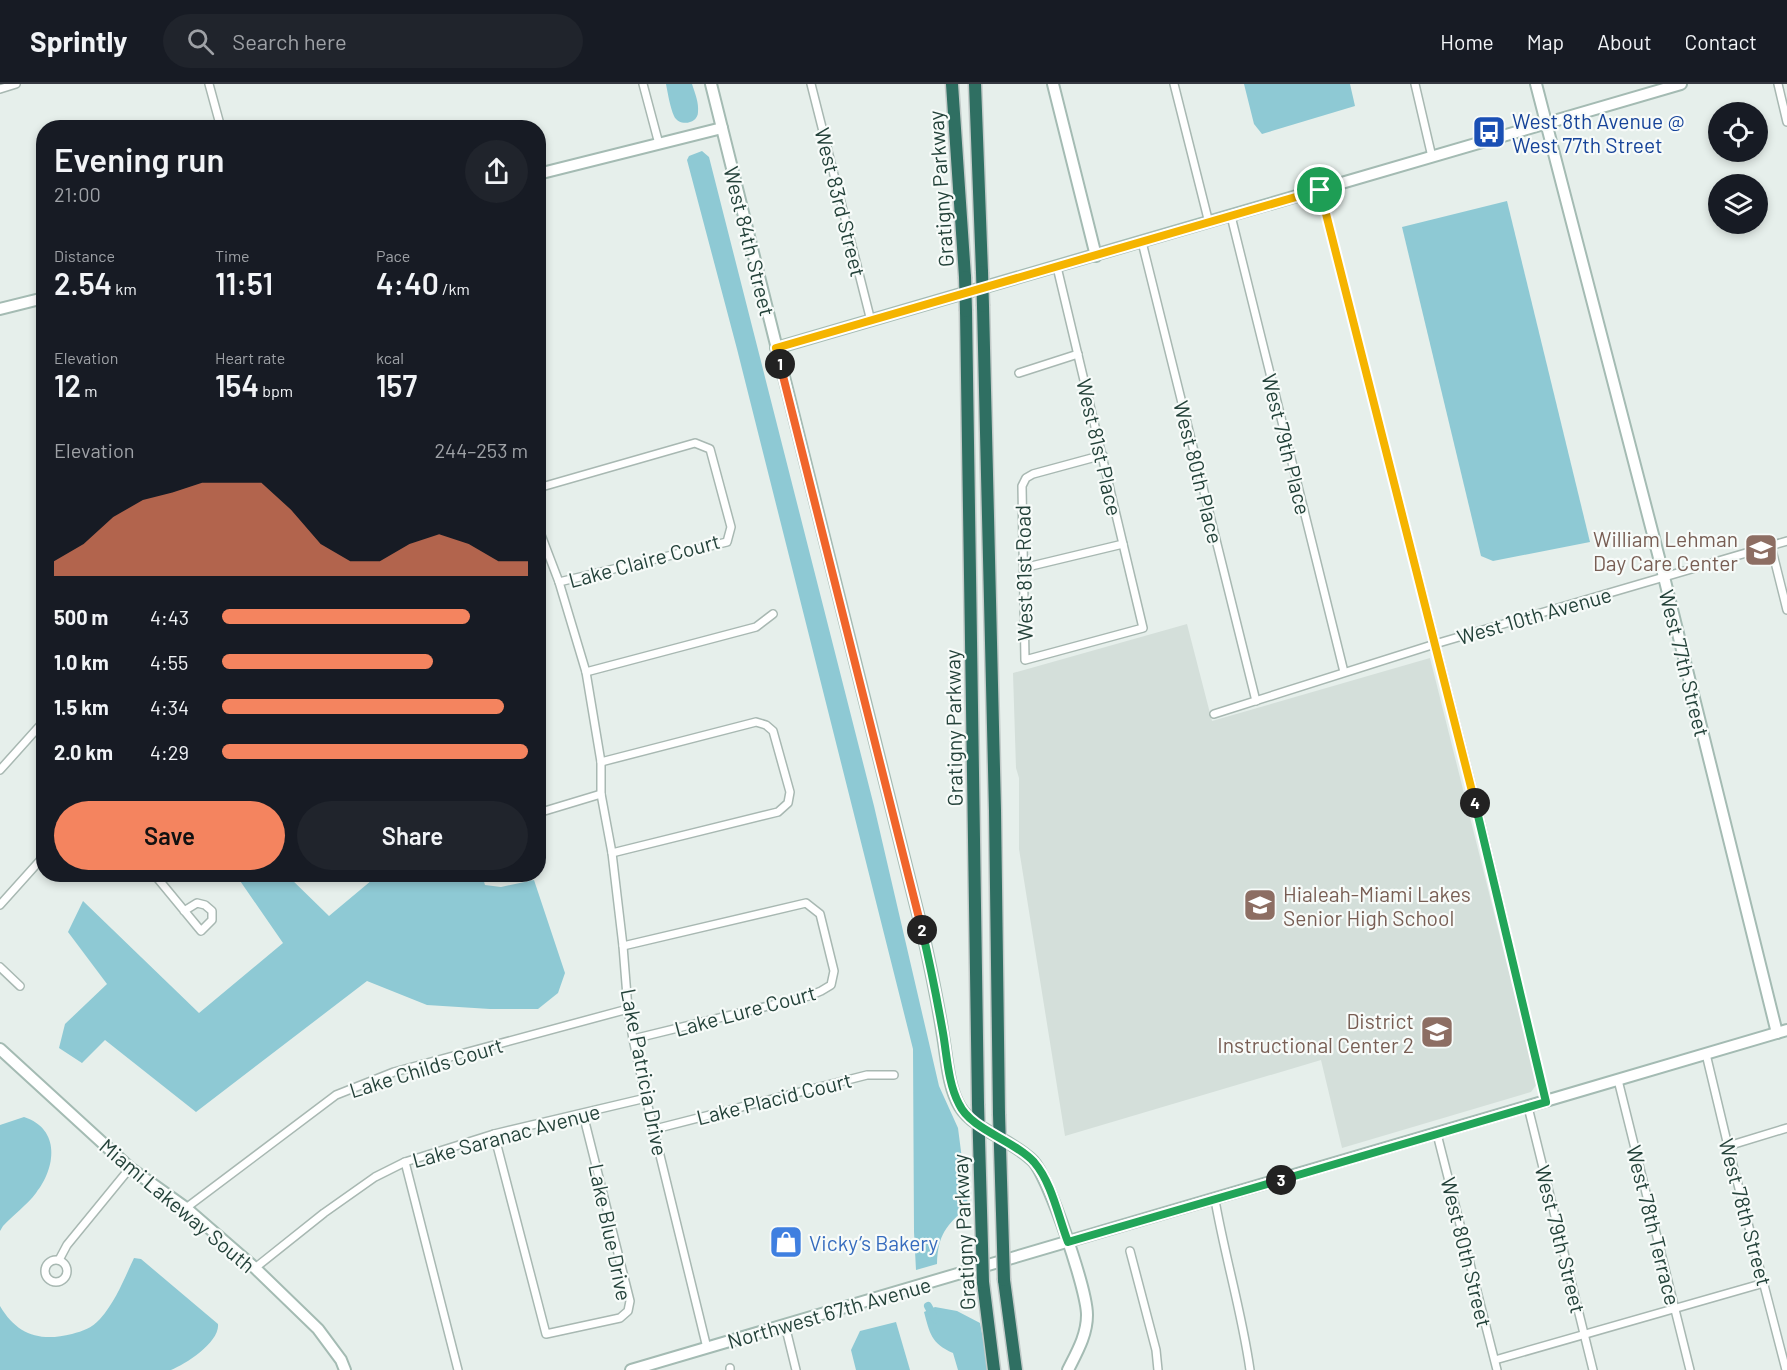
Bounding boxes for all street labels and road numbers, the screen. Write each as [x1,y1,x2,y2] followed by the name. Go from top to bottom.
[922,110,958,268] street label: Gratigny Parkway
[810,125,872,279] street label: West 83rd Street
[719,164,781,318] street label: West 84th Street
[1257,371,1317,517] street label: West 79th Place
[1072,376,1128,518] street label: West 81st Place
[1169,398,1229,546] street label: West 80th Place
[1009,505,1037,641] street label: West 81st Road
[566,528,722,592] street label: Lake Claire Court
[1454,581,1614,649] street label: West 10th Avenue
[1655,587,1715,739] street label: West 77th Street
[939,649,967,807] street label: Gratigny Parkway
[672,979,818,1041] street label: Lake Lure Court
[617,986,673,1158] street label: Lake Patricia Drive
[346,1032,506,1102] street label: Lake Childs Court
[694,1067,854,1129] street label: Lake Placid Court
[409,1098,603,1172] street label: Lake Saranac Avenue
[95,1133,261,1277] street label: Miami Lakeway South
[1714,1135,1778,1289] street label: West 78th Street
[1622,1142,1686,1308] street label: West 78th Terrace
[946,1153,980,1311] street label: Gratigny Parkway
[584,1161,638,1303] street label: Lake Blue Drive
[1531,1162,1591,1316] street label: West 79th Street
[1436,1174,1498,1330] street label: West 80th Street
[724,1271,934,1353] street label: Northwest 67th Avenue

